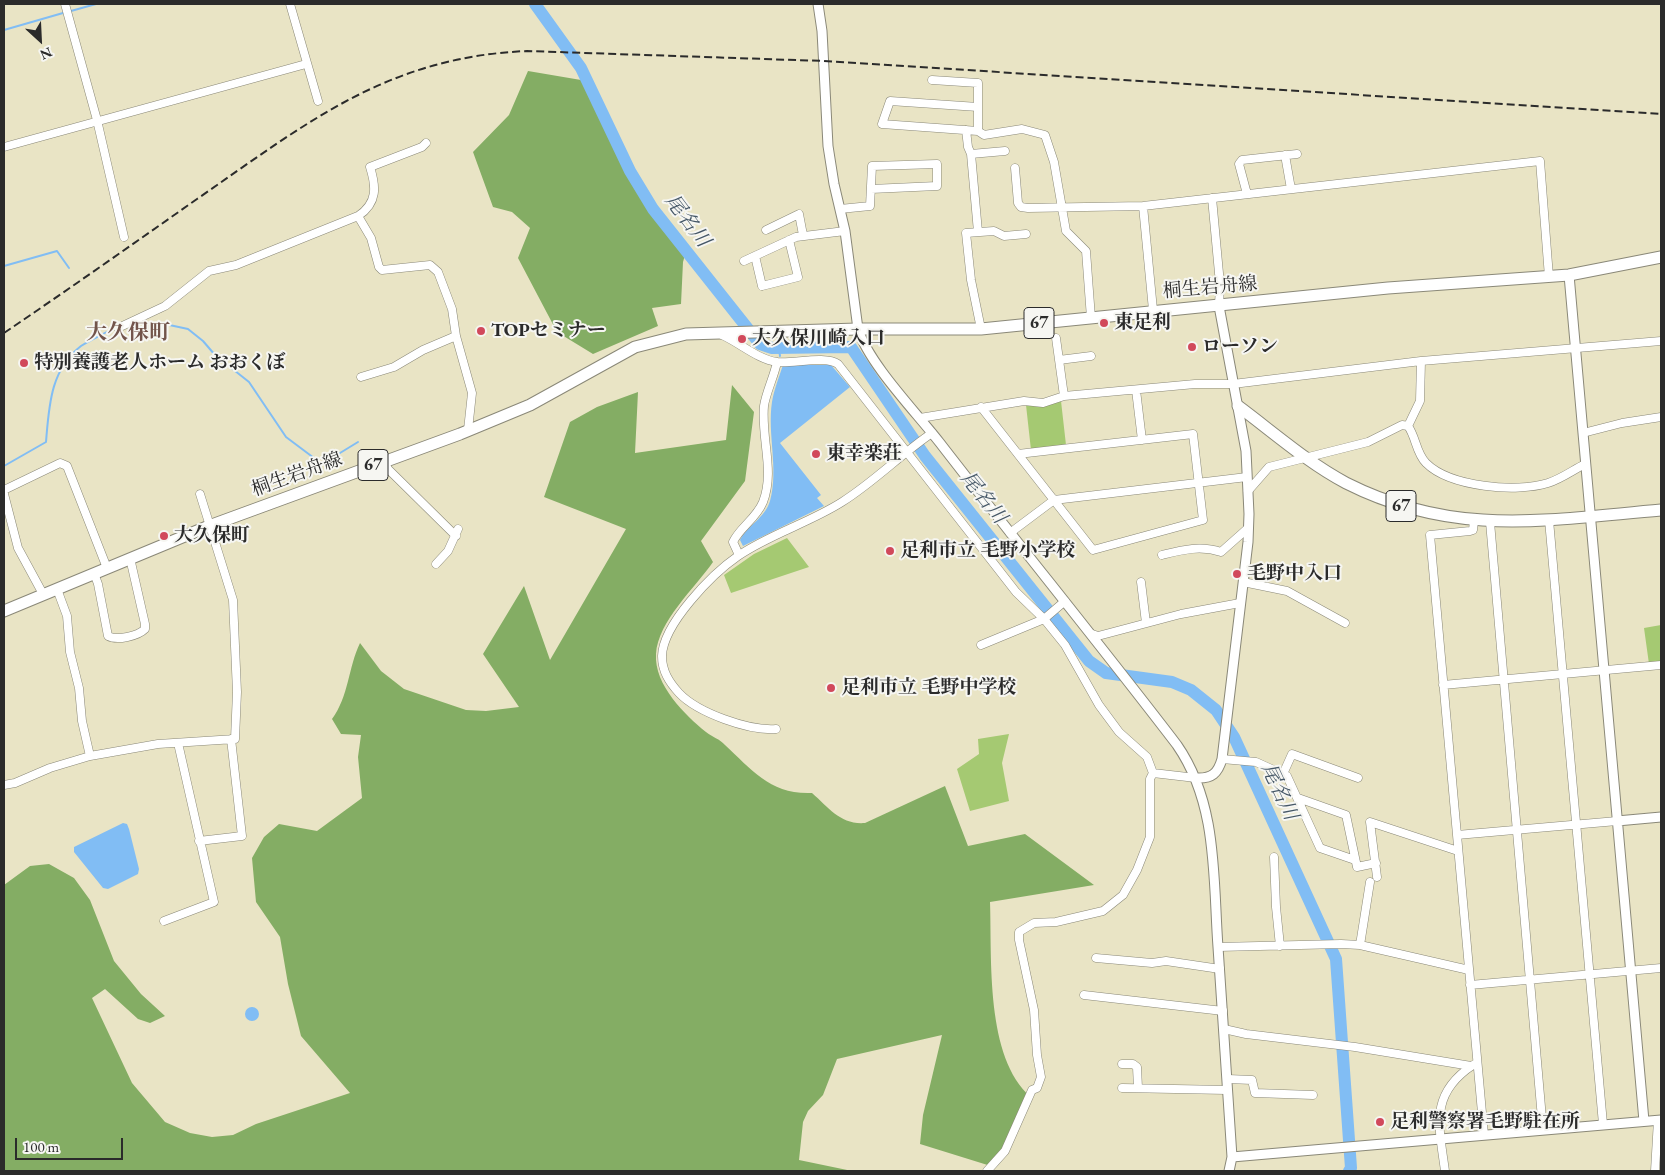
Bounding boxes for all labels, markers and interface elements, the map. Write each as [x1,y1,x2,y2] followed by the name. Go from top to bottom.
[15,15,65,65] north arrow
[37,43,55,64] text: N
[659,190,715,252] water label: 尾名川
[1162,273,1258,303] street label: 桐生岩舟線
[1024,307,1054,338] road number: 67
[1114,312,1171,334] place label: 東足利
[1098,317,1110,329] marker: 東足利
[86,320,170,346] district label: 大久保町
[491,320,606,342] place label: TOPセミナー
[475,325,487,337] marker: TOPセミナー
[752,328,885,350] place label: 大久保川崎入口
[736,333,748,345] marker: 大久保川崎入口
[1202,336,1278,358] place label: ローソン
[1186,341,1198,353] marker: ローソン
[34,352,286,374] place label: 特別養護老人ホーム おおくぼ
[18,357,30,369] marker: 特別養護老人ホーム おおくぼ
[826,443,902,465] place label: 東幸楽荘
[248,448,346,502] street label: 桐生岩舟線
[810,448,822,460] marker: 東幸楽荘
[358,450,388,480] road number: 67
[955,467,1011,529] water label: 尾名川
[1386,491,1416,522] road number: 67
[174,525,250,547] place label: 大久保町
[158,530,170,542] marker: 大久保町
[900,540,1076,562] place label: 足利市立 毛野小学校
[884,545,896,557] marker: 足利市立 毛野小学校
[1247,563,1342,585] place label: 毛野中入口
[1231,568,1243,580] marker: 毛野中入口
[841,677,1017,699] place label: 足利市立 毛野中学校
[825,682,837,694] marker: 足利市立 毛野中学校
[1255,760,1303,824] water label: 尾名川
[1390,1111,1580,1133] place label: 足利警察署毛野駐在所
[1374,1116,1386,1128] marker: 足利警察署毛野駐在所
[18,1128,125,1160] scale bar
[23,1137,59,1156] text: 100 m

